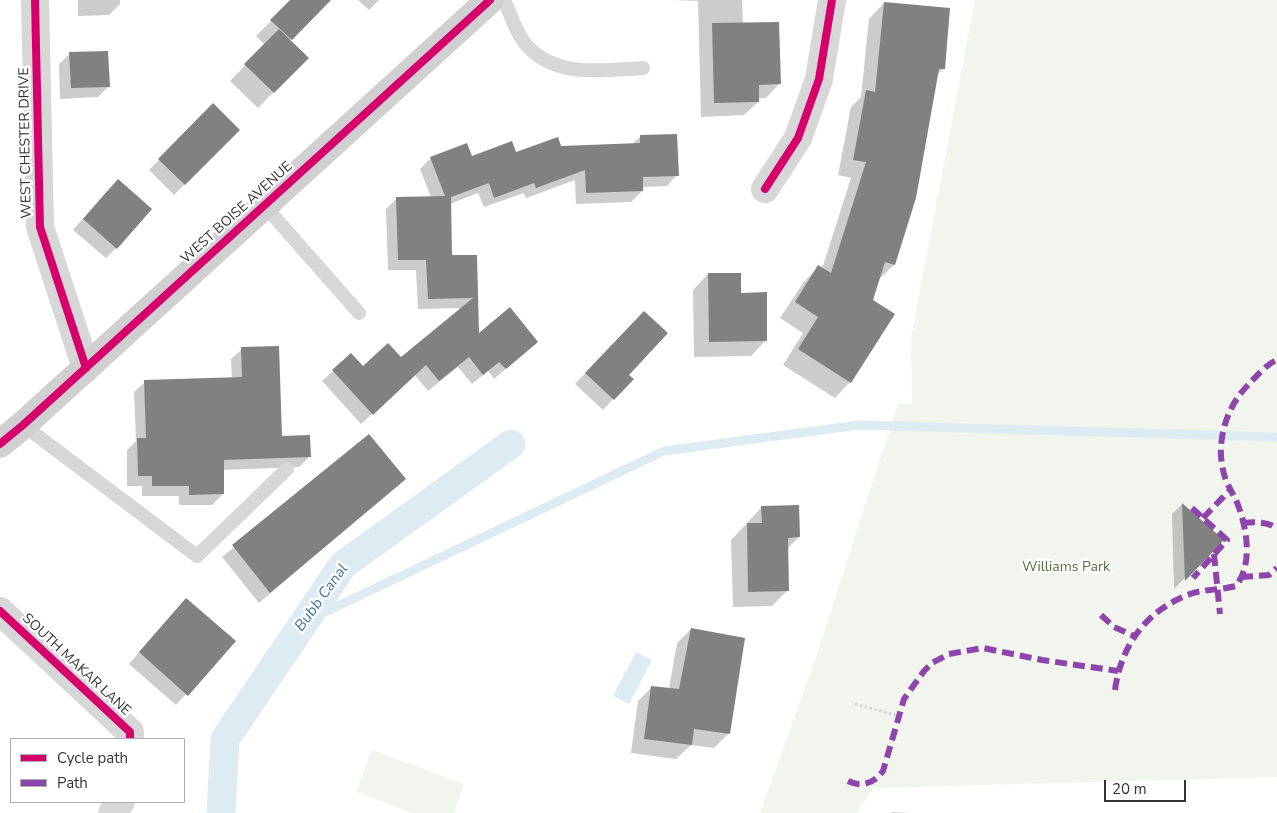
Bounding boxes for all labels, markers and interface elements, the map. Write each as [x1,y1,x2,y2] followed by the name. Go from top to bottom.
[16,67,36,219] street label: WEST CHESTER DRIVE
[178,159,296,267] street label: WEST BOISE AVENUE
[1022,560,1110,576] park label: Williams Park
[292,561,352,635] water label: Bubb Canal
[18,610,134,720] street label: SOUTH MAKAR LANE
[10,738,185,803] legend
[57,748,128,768] text: Cycle path
[1107,770,1190,802] scale bar
[57,773,88,793] text: Path
[1112,779,1147,799] text: 20 m

